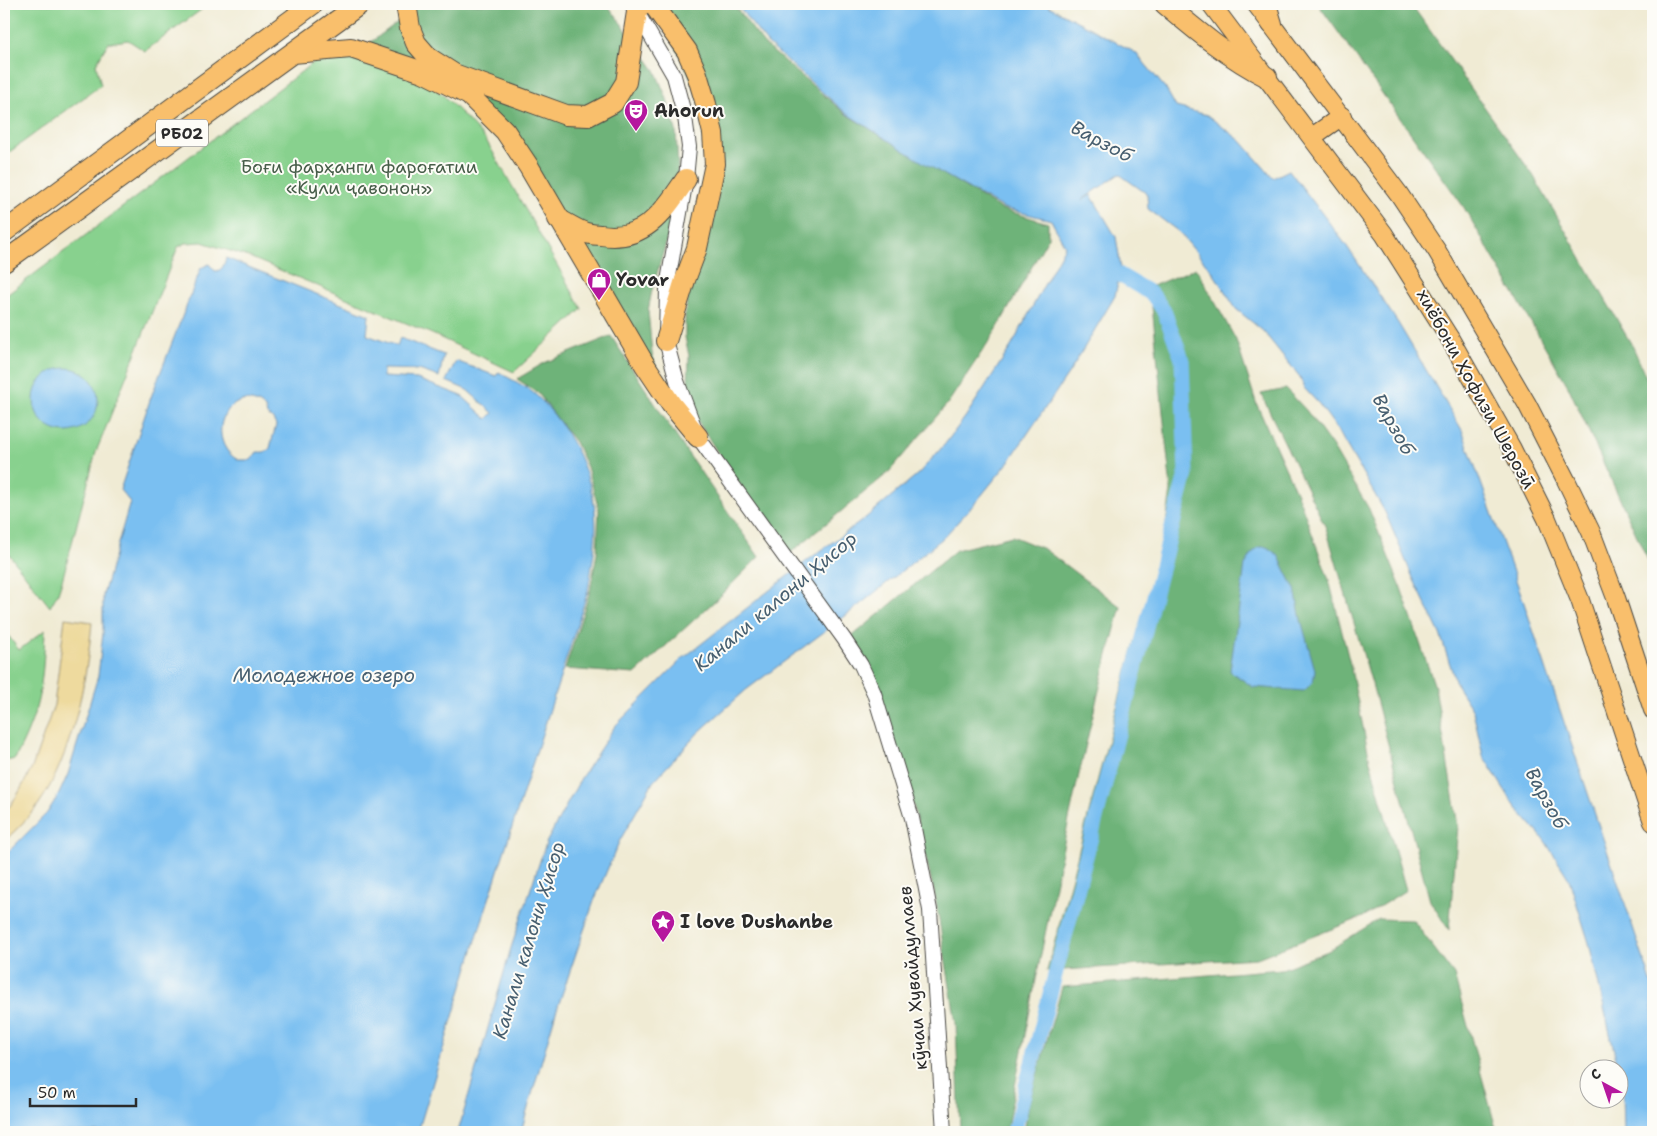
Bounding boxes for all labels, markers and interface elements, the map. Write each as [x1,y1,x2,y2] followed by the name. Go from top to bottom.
[623,98,649,132] theatre icon: Ahorun
[654,99,724,123] place label: Ahorun
[1067,115,1138,169] water label: Варзоб
[156,120,208,146] road number: РБ02
[240,155,478,200] park label: Боғи фарҳанги фароғатии «Кули ҷавонон»
[586,267,612,301] shop icon: Yovar
[616,268,669,292] place label: Yovar
[1411,285,1541,493] street label: хиёбони Ҳофизи Шерозӣ
[1367,389,1421,460] water label: Варзоб
[689,526,862,677] water label: Канали калони Ҳисор
[233,663,415,688] water label: Молодежное озеро
[1520,763,1574,834] water label: Варзоб
[487,838,570,1042] water label: Канали калони Ҳисор
[893,885,933,1071] street label: кӯчаи Хувайдуллаев
[650,909,676,943] place icon: I love Dushanbe
[680,910,833,934] place label: I love Dushanbe
[1580,1058,1630,1108] north arrow
[1587,1064,1605,1084] text: С
[30,1076,136,1108] scale bar
[38,1083,76,1103] text: 50 m

